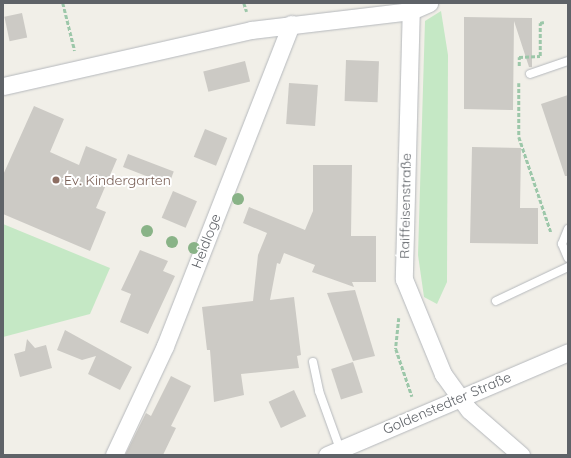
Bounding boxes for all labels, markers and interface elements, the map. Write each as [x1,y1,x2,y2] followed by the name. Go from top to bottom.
[396,153,414,259] street label: Raiffeisenstraße
[64,172,171,188] place label: Ev. Kindergarten
[51,175,61,185] marker: Ev. Kindergarten
[188,211,224,271] street label: Heidloge
[380,368,514,438] street label: Goldenstedter Straße

